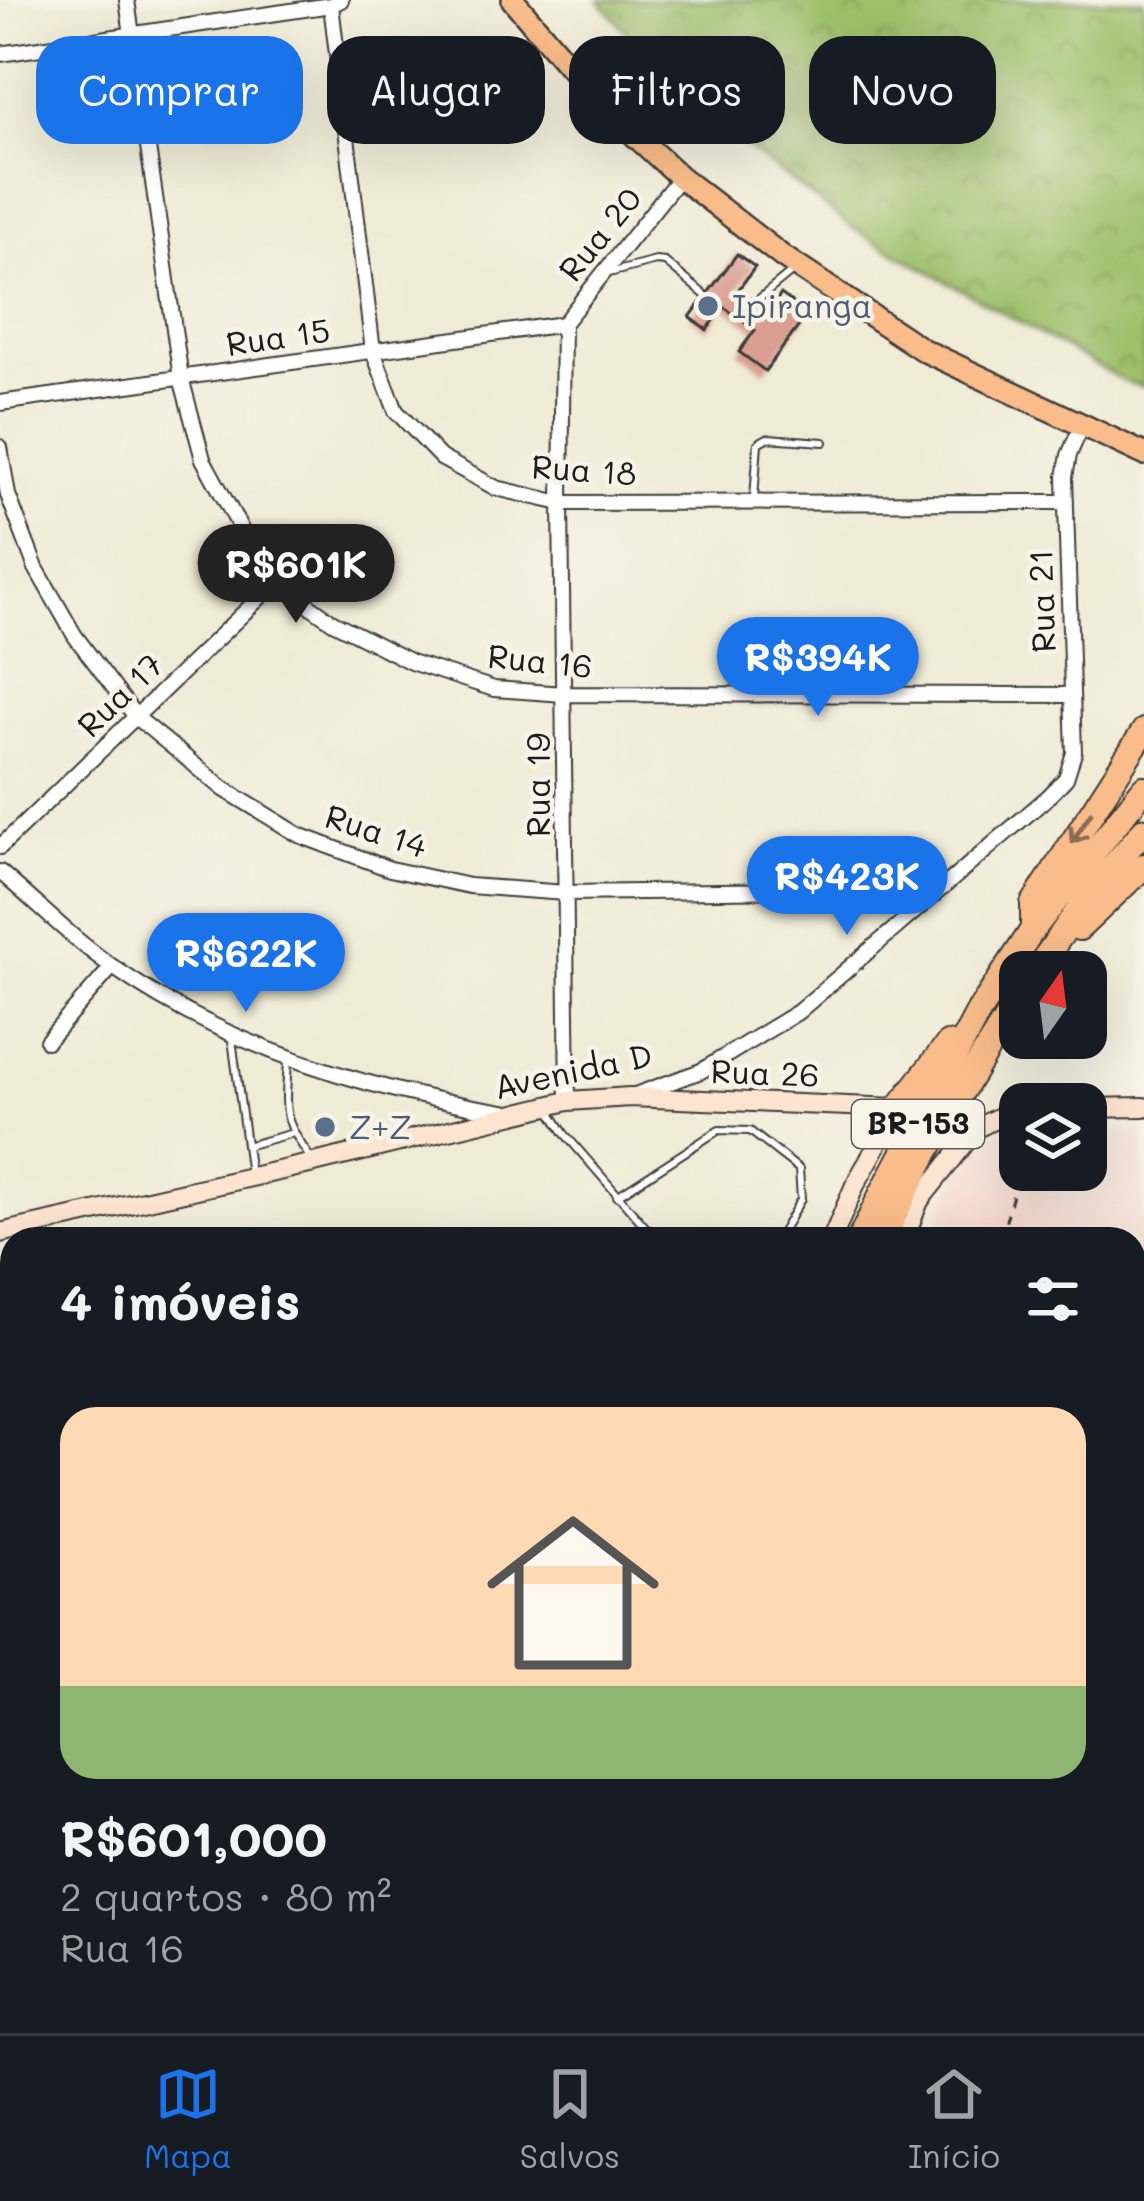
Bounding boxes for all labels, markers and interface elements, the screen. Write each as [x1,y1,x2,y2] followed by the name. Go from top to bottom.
[36,36,303,144] chip: Comprar
[327,36,545,144] chip: Alugar
[569,36,785,144] chip: Filtros
[809,36,996,144] chip: Novo
[548,177,650,289] street label: Rua 20
[732,283,872,326] place label: Ipiranga
[695,293,721,319] marker: Ipiranga
[223,307,332,364] street label: Rua 15
[530,443,638,494] street label: Rua 18
[198,524,394,626] pin: R$601K
[225,537,367,588] text: R$601K
[1017,549,1064,654] street label: Rua 21
[720,617,916,719] pin: R$394K
[744,630,892,681] text: R$394K
[486,633,595,686] street label: Rua 16
[67,643,171,745] street label: Rua 17
[515,733,558,837] street label: Rua 19
[320,793,433,866] street label: Rua 14
[1068,810,1093,844] one-way arrow
[749,836,945,938] pin: R$423K
[774,849,920,900] text: R$423K
[148,913,344,1015] pin: R$622K
[174,926,318,977] text: R$622K
[999,951,1107,1059] north arrow
[999,951,1107,1191] map controls
[490,1032,656,1107] street label: Avenida D
[710,1048,820,1095] street label: Rua 26
[999,1083,1107,1191] button: layers
[852,1100,984,1148] road number: BR-153
[349,1104,411,1147] place label: Z+Z
[312,1114,338,1140] marker: Z+Z
[60,1266,300,1333] text: 4 imóveis
[1020,1266,1086,1332] icon: filters
[465,1485,681,1701] icon: home
[60,1803,327,1870] text: R$601,000
[60,1870,392,1921] text: 2 quartos · 80 m²
[60,1921,184,1972] text: Rua 16
[144,2061,232,2176] tab: Mapa
[520,2061,620,2176] tab: Salvos
[908,2061,1000,2176] tab: Início

